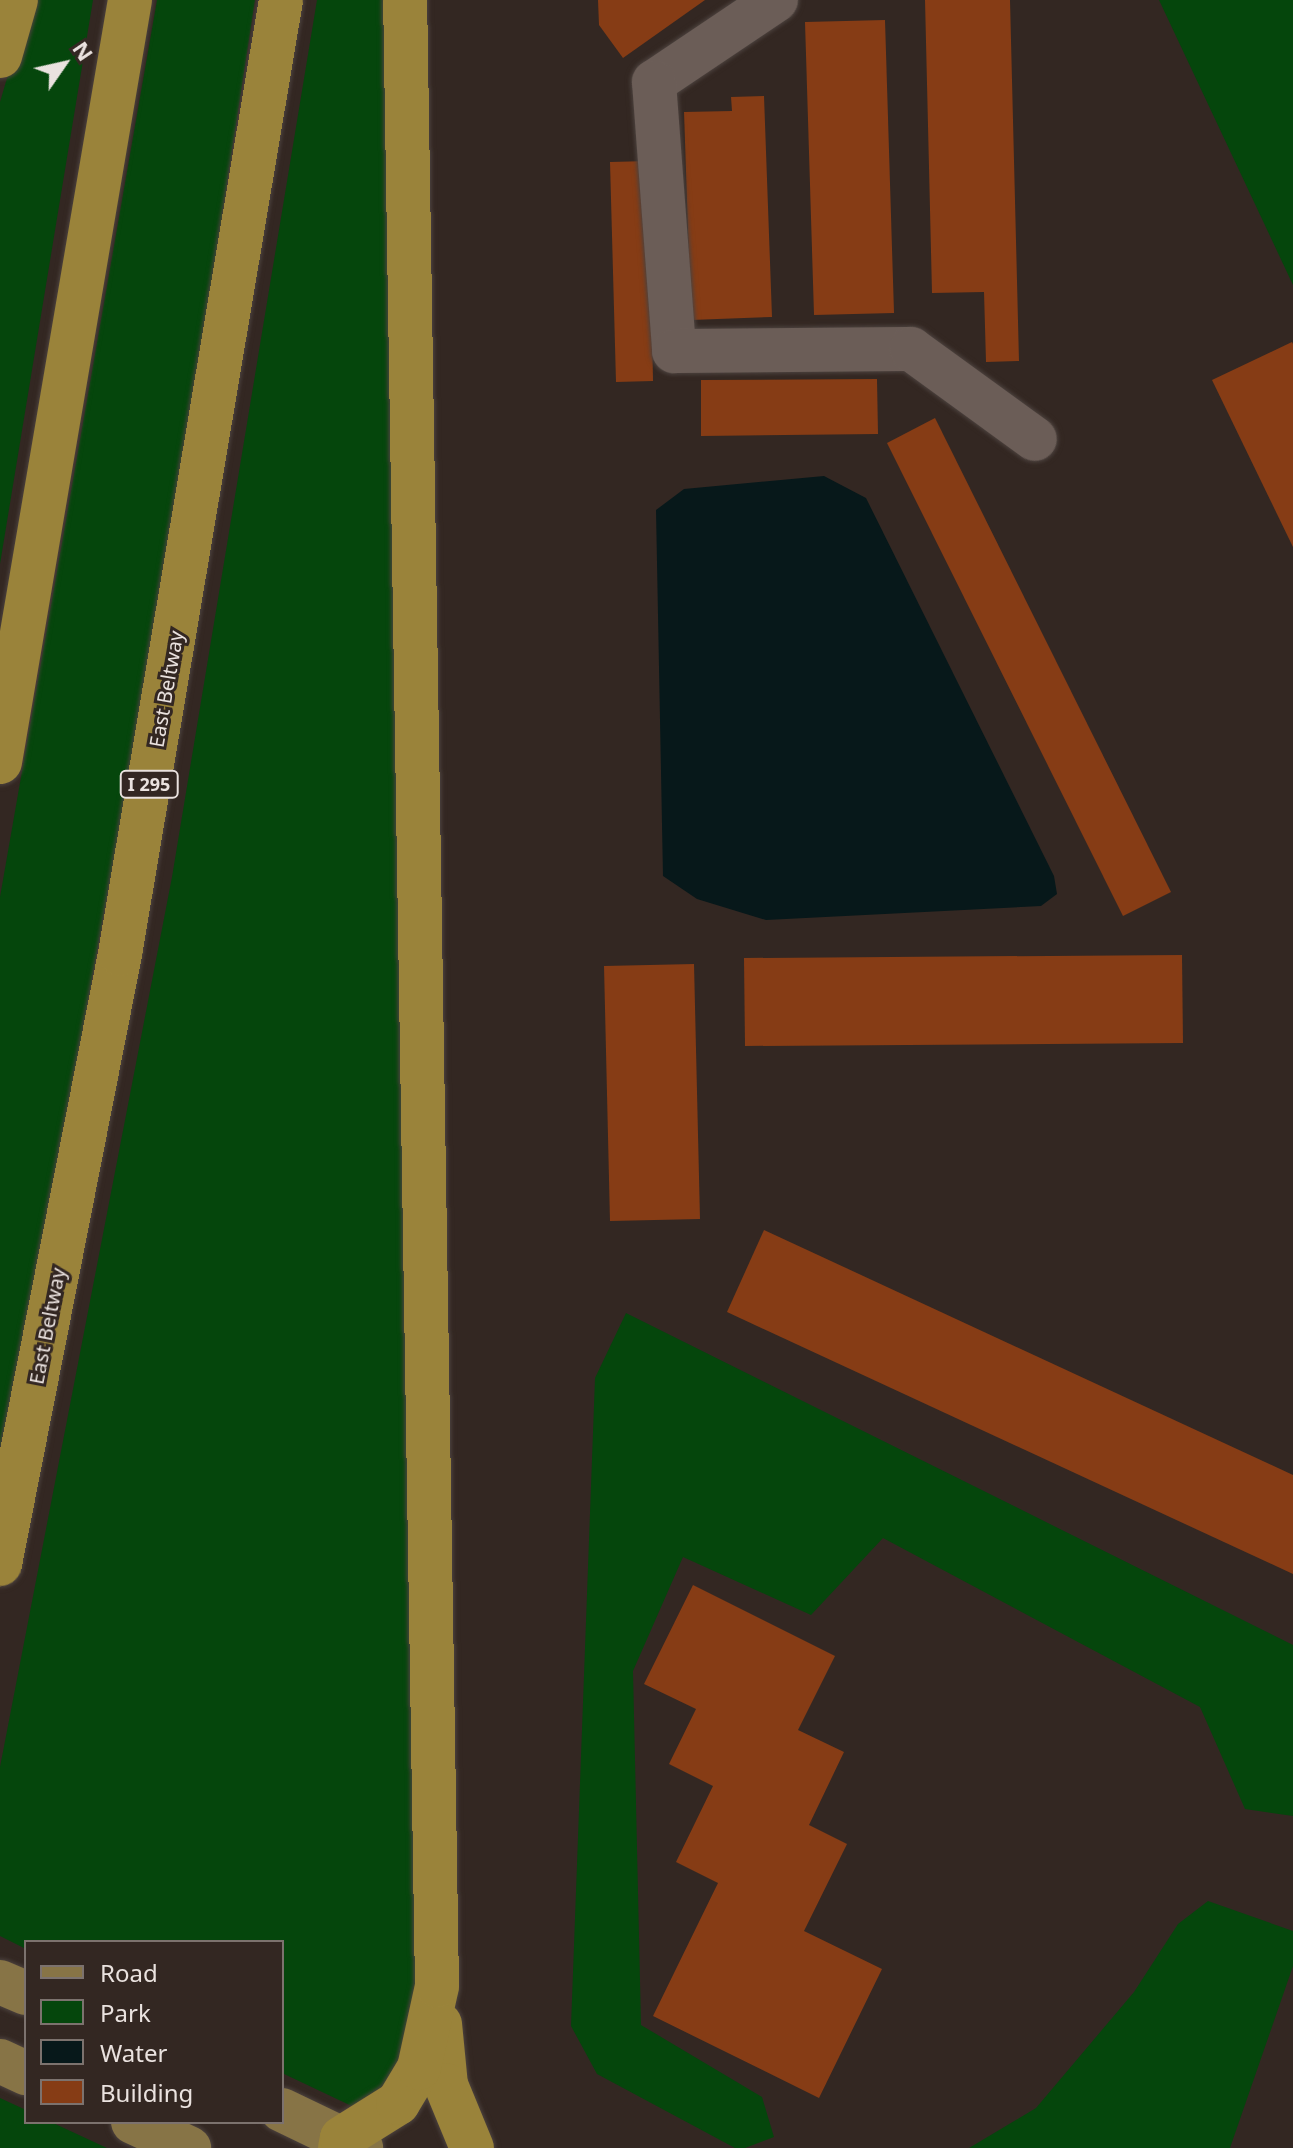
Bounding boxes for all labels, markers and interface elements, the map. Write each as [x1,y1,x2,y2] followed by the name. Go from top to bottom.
[24,24,104,104] north arrow
[66,35,101,66] text: N
[144,629,188,749] street label: East Beltway
[119,770,179,798] road number: I 295
[24,1266,70,1386] street label: East Beltway
[24,1940,284,2124] legend
[100,1956,158,1989] text: Road
[100,1996,151,2029] text: Park
[100,2036,167,2069] text: Water
[100,2076,193,2109] text: Building

